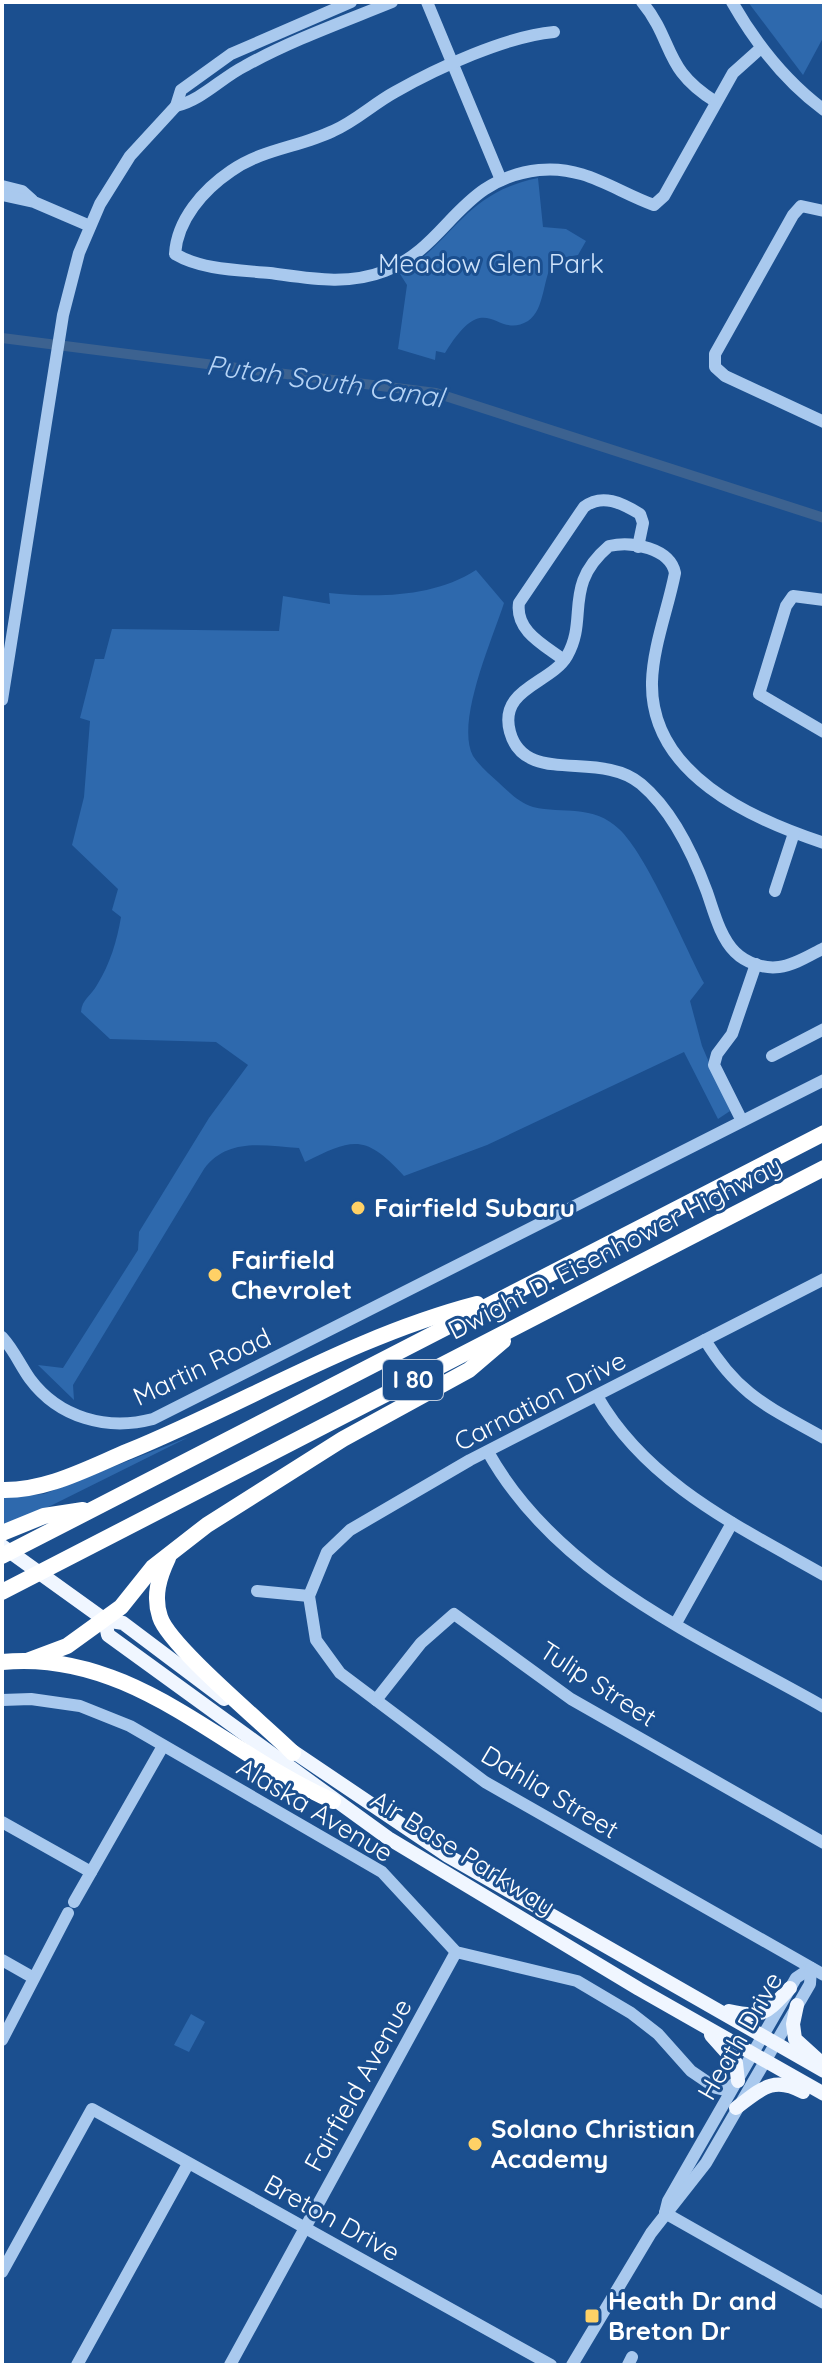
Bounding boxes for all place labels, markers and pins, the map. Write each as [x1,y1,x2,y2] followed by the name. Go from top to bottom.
[374,1191,575,1224] place label: Fairfield Subaru
[349,1199,367,1217] marker: Fairfield Subaru
[231,1243,352,1306] place label: Fairfield Chevrolet
[206,1266,224,1284] marker: Fairfield Chevrolet
[491,2112,695,2175] place label: Solano Christian Academy
[466,2135,484,2153] marker: Solano Christian Academy
[608,2284,777,2347] place label: Heath Dr and Breton Dr
[583,2307,601,2325] marker: Heath Dr and Breton Dr

